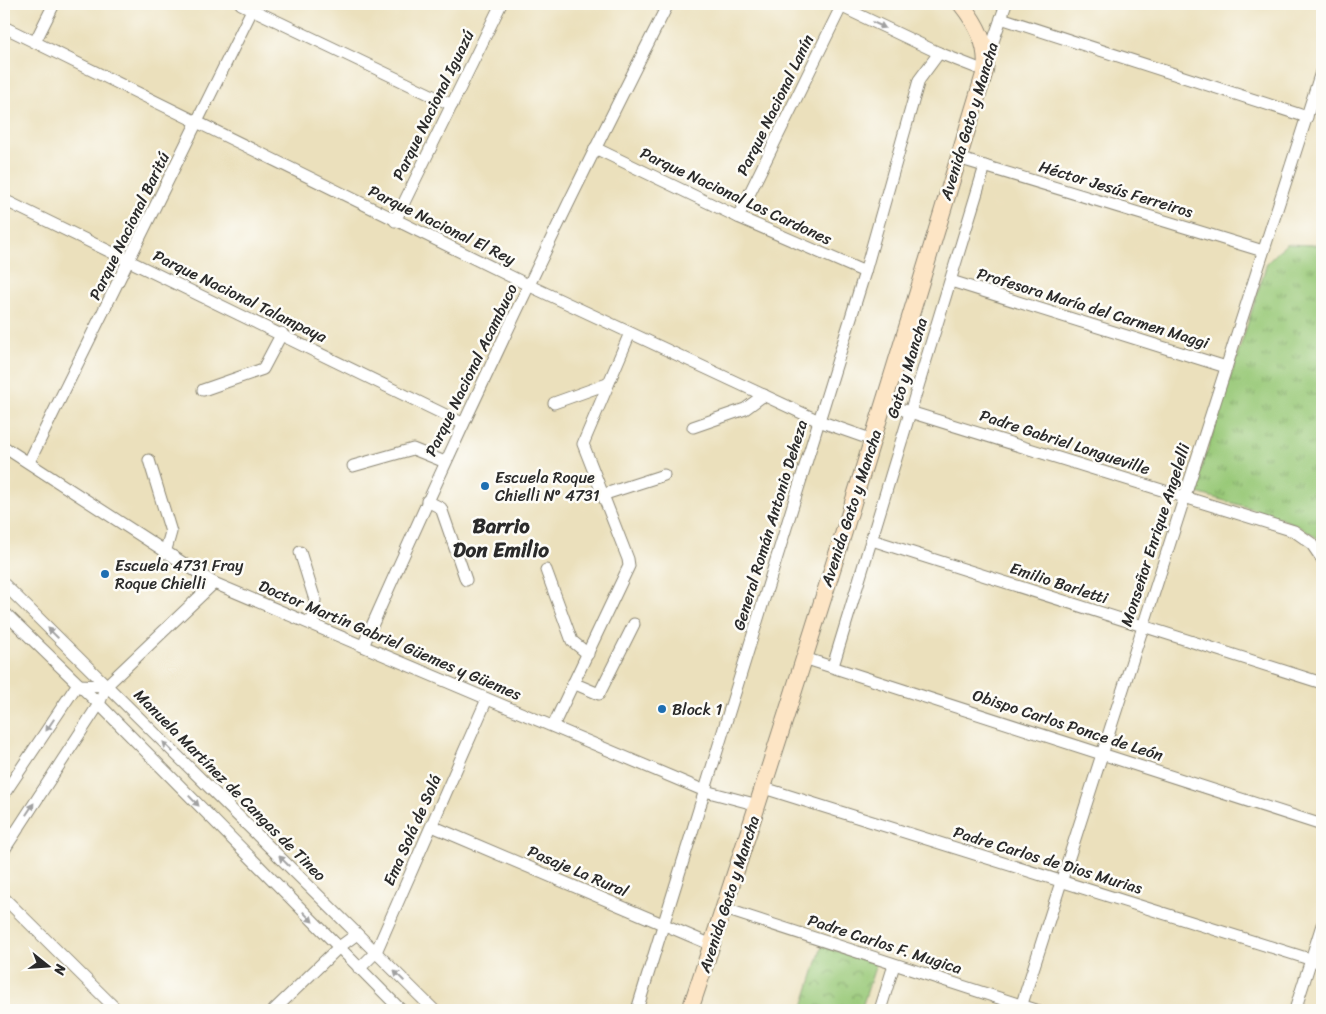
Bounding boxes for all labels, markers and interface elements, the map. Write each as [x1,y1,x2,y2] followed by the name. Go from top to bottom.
[871,20,886,29] one-way arrow
[384,24,482,185] street label: Parque Nacional Iguazú
[728,29,822,181] street label: Parque Nacional Lanín
[931,38,1007,204] street label: Avenida Gato y Mancha
[635,139,837,254] street label: Parque Nacional Los Cardones
[80,146,178,305] street label: Parque Nacional Baritú
[1035,152,1197,226] street label: Héctor Jesús Ferreiros
[363,177,521,274] street label: Parque Nacional El Rey
[148,241,333,351] street label: Parque Nacional Talampaya
[973,259,1213,357] street label: Profesora María del Carmen Maggi
[416,279,526,461] street label: Parque Nacional Acambuco
[878,314,936,422] street label: Gato y Mancha
[976,401,1154,483] street label: Padre Gabriel Longueville
[724,416,816,634] street label: General Román Antonio Deheza
[812,426,890,591] street label: Avenida Gato y Mancha
[1112,439,1198,630] street label: Monseñor Enrique Angelelli
[495,463,600,510] place label: Escuela Roque Chielli Nº 4731
[479,480,491,492] marker: Escuela Roque Chielli Nº 4731
[453,507,549,569] district label: Barrio Don Emilio
[115,551,244,598] place label: Escuela 4731 Fray Roque Chielli
[1006,553,1112,613] street label: Emilio Barletti
[99,568,111,580] marker: Escuela 4731 Fray Roque Chielli
[254,571,527,709] street label: Doctor Martín Gabriel Güemes y Güemes
[47,627,59,639] one-way arrow
[969,680,1168,770] street label: Obispo Carlos Ponce de León
[127,682,333,888] street label: Manuela Martínez de Cangas de Tineo
[672,695,722,724] place label: Block 1
[656,703,668,715] marker: Block 1
[45,719,55,732] one-way arrow
[162,741,174,753] one-way arrow
[374,770,450,890] street label: Ema Solá de Solá
[188,795,200,807] one-way arrow
[26,803,35,816] one-way arrow
[690,812,768,977] street label: Avenida Gato y Mancha
[950,817,1146,903] street label: Padre Carlos de Dios Murias
[523,837,633,905] street label: Pasaje La Rural
[278,855,290,867] one-way arrow
[804,905,966,983] street label: Padre Carlos F. Mugica
[302,911,314,923] one-way arrow
[22,942,72,992] north arrow
[46,960,74,978] text: N
[393,970,405,982] one-way arrow

